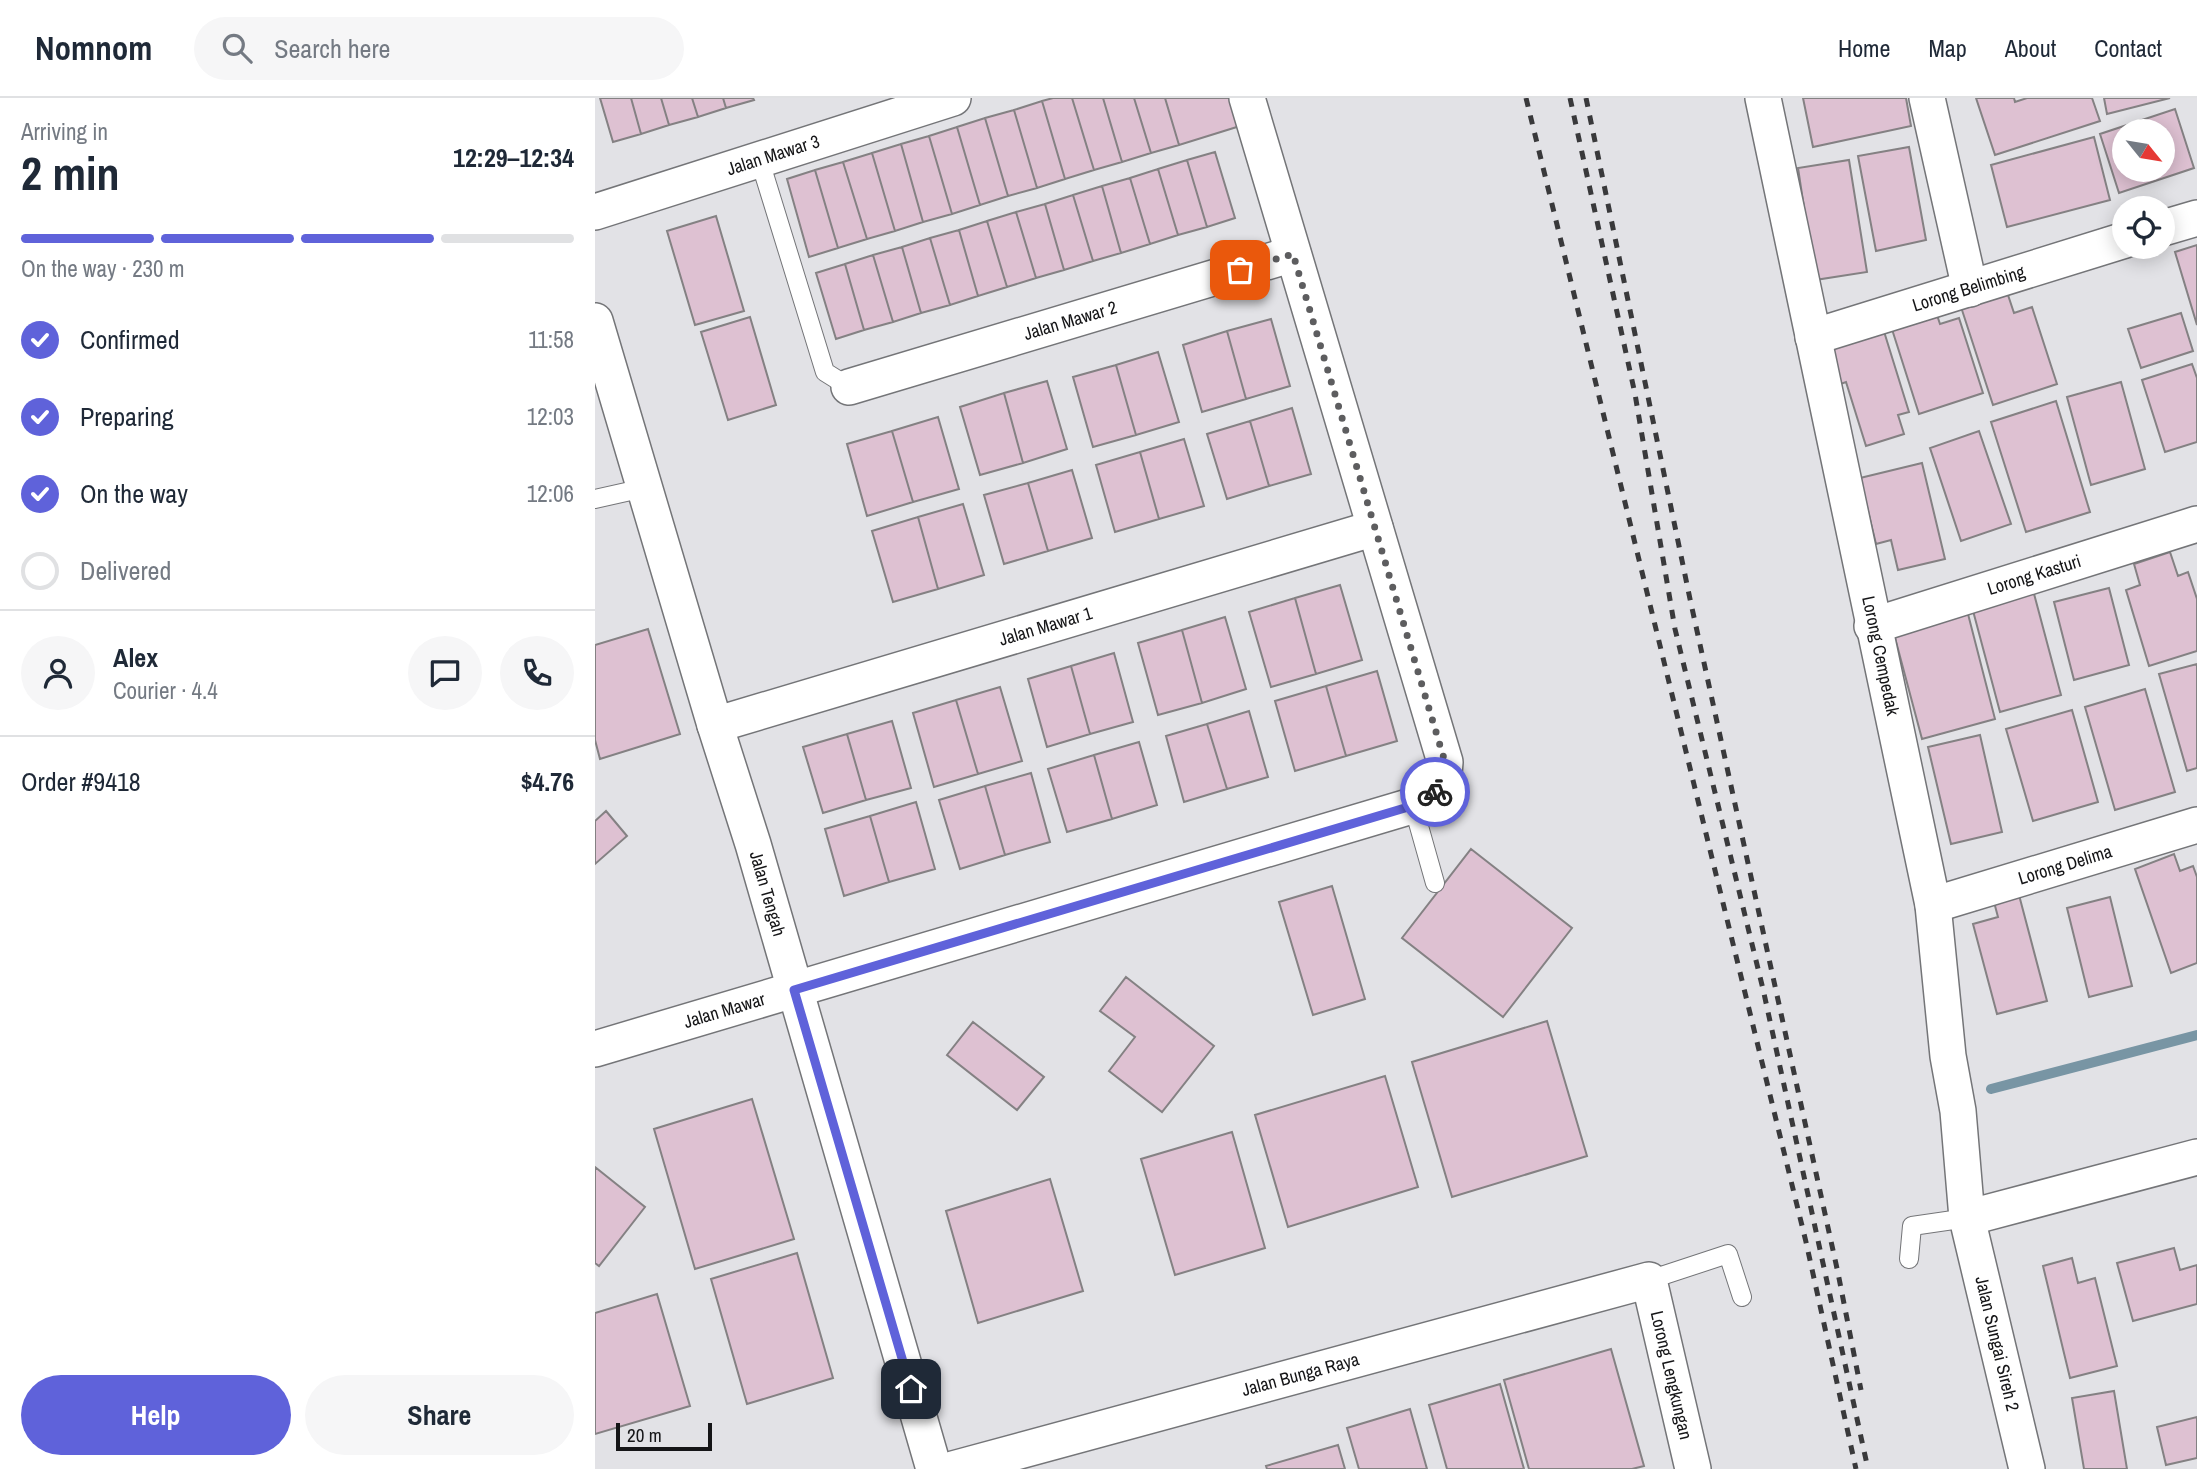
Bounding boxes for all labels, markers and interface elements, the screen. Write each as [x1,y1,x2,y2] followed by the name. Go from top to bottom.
[194,17,684,80] search box
[35,26,152,70] text: Nomnom
[218,29,256,67] icon: search
[274,31,390,66] text: Search here
[1838,32,1890,64] text: Home
[1928,32,1967,64] text: Map
[2005,32,2056,64] text: About
[2094,32,2162,64] text: Contact
[21,116,108,147] text: Arriving in
[2112,119,2175,182] north arrow
[2112,119,2175,259] map controls
[723,128,823,181] street label: Jalan Mawar 3
[453,140,574,175] text: 12:29–12:34
[21,142,120,204] text: 2 min
[2112,196,2175,259] button: locate
[1210,240,1270,300] pin
[1221,251,1259,289] icon: bag
[21,253,185,284] text: On the way · 230 m
[1909,259,2029,317] street label: Lorong Belimbing
[1021,294,1120,346] street label: Jalan Mawar 2
[21,321,59,359] icon: check
[80,322,180,357] text: Confirmed
[528,324,574,355] text: 11:58
[21,398,59,436] icon: check
[80,399,174,434] text: Preparing
[527,401,574,432] text: 12:03
[21,475,59,513] icon: check
[80,476,188,511] text: On the way
[527,478,574,509] text: 12:06
[1984,548,2084,601] street label: Lorong Kasturi
[80,553,171,588] text: Delivered
[1856,594,1906,718] street label: Lorong Cempedak
[996,600,1096,652] street label: Jalan Mawar 1
[21,636,95,710] button: person
[408,636,482,710] button: chat
[500,636,574,710] button: phone
[113,640,158,675] text: Alex
[113,675,218,706] text: Courier · 4.4
[1400,757,1470,827] courier
[21,764,141,799] text: Order #9418
[521,764,574,799] text: $4.76
[1416,773,1454,811] icon: bike
[2015,838,2115,891] street label: Lorong Delima
[744,848,792,939] street label: Jalan Tengah
[681,986,768,1034] street label: Jalan Mawar
[1969,1274,2026,1414] street label: Jalan Sungai Sireh 2
[1645,1308,1699,1442] street label: Lorong Lengkungan
[1239,1346,1362,1402] street label: Jalan Bunga Raya
[881,1359,941,1419] pin
[892,1370,930,1408] icon: home
[21,1375,291,1455] button: Help
[305,1375,574,1455] button: Share
[616,1420,712,1452] scale bar
[627,1422,662,1448] text: 20 m

